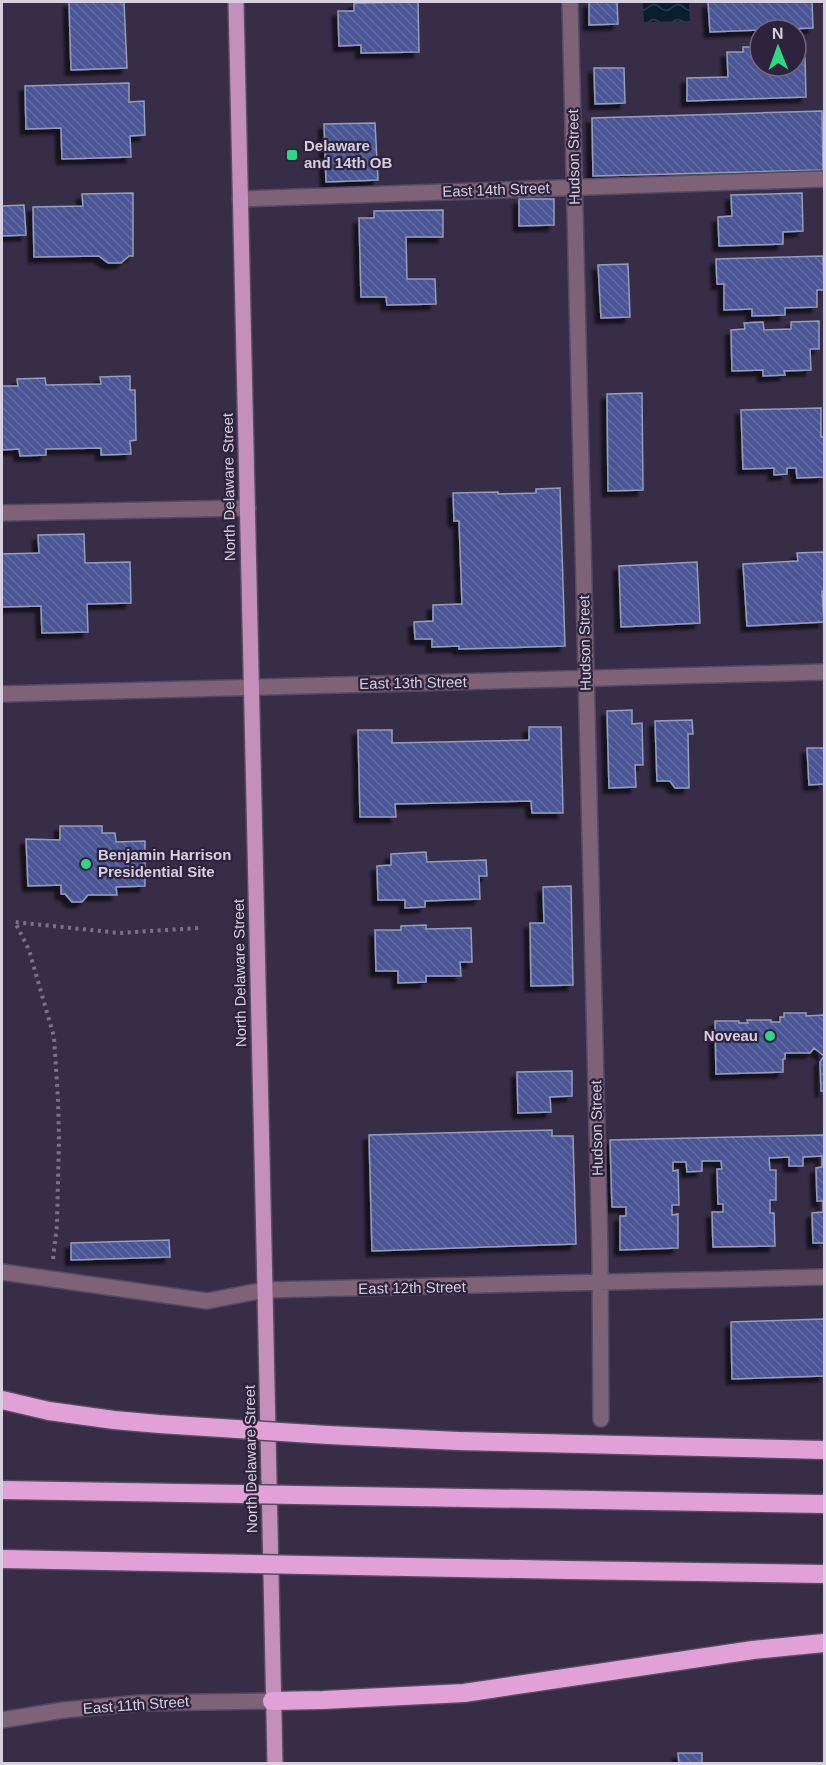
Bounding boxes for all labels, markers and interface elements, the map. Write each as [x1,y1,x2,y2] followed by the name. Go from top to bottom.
[748,18,808,78] north arrow
[772,25,784,42] text: N
[564,108,583,205] street label: Hudson Street
[304,137,393,171] place label: Delaware and 14th OB
[285,148,299,162] marker: Delaware and 14th OB
[442,179,551,200] street label: East 14th Street
[219,412,238,561] street label: North Delaware Street
[575,594,594,691] street label: Hudson Street
[359,673,468,692] street label: East 13th Street
[98,846,231,880] place label: Benjamin Harrison Presidential Site
[79,857,93,871] marker: Benjamin Harrison Presidential Site
[230,898,249,1047] street label: North Delaware Street
[704,1027,758,1044] place label: Noveau
[763,1029,777,1043] marker: Noveau
[587,1079,606,1176] street label: Hudson Street
[358,1278,467,1297] street label: East 12th Street
[241,1384,260,1533] street label: North Delaware Street
[82,1692,190,1717] street label: East 11th Street

